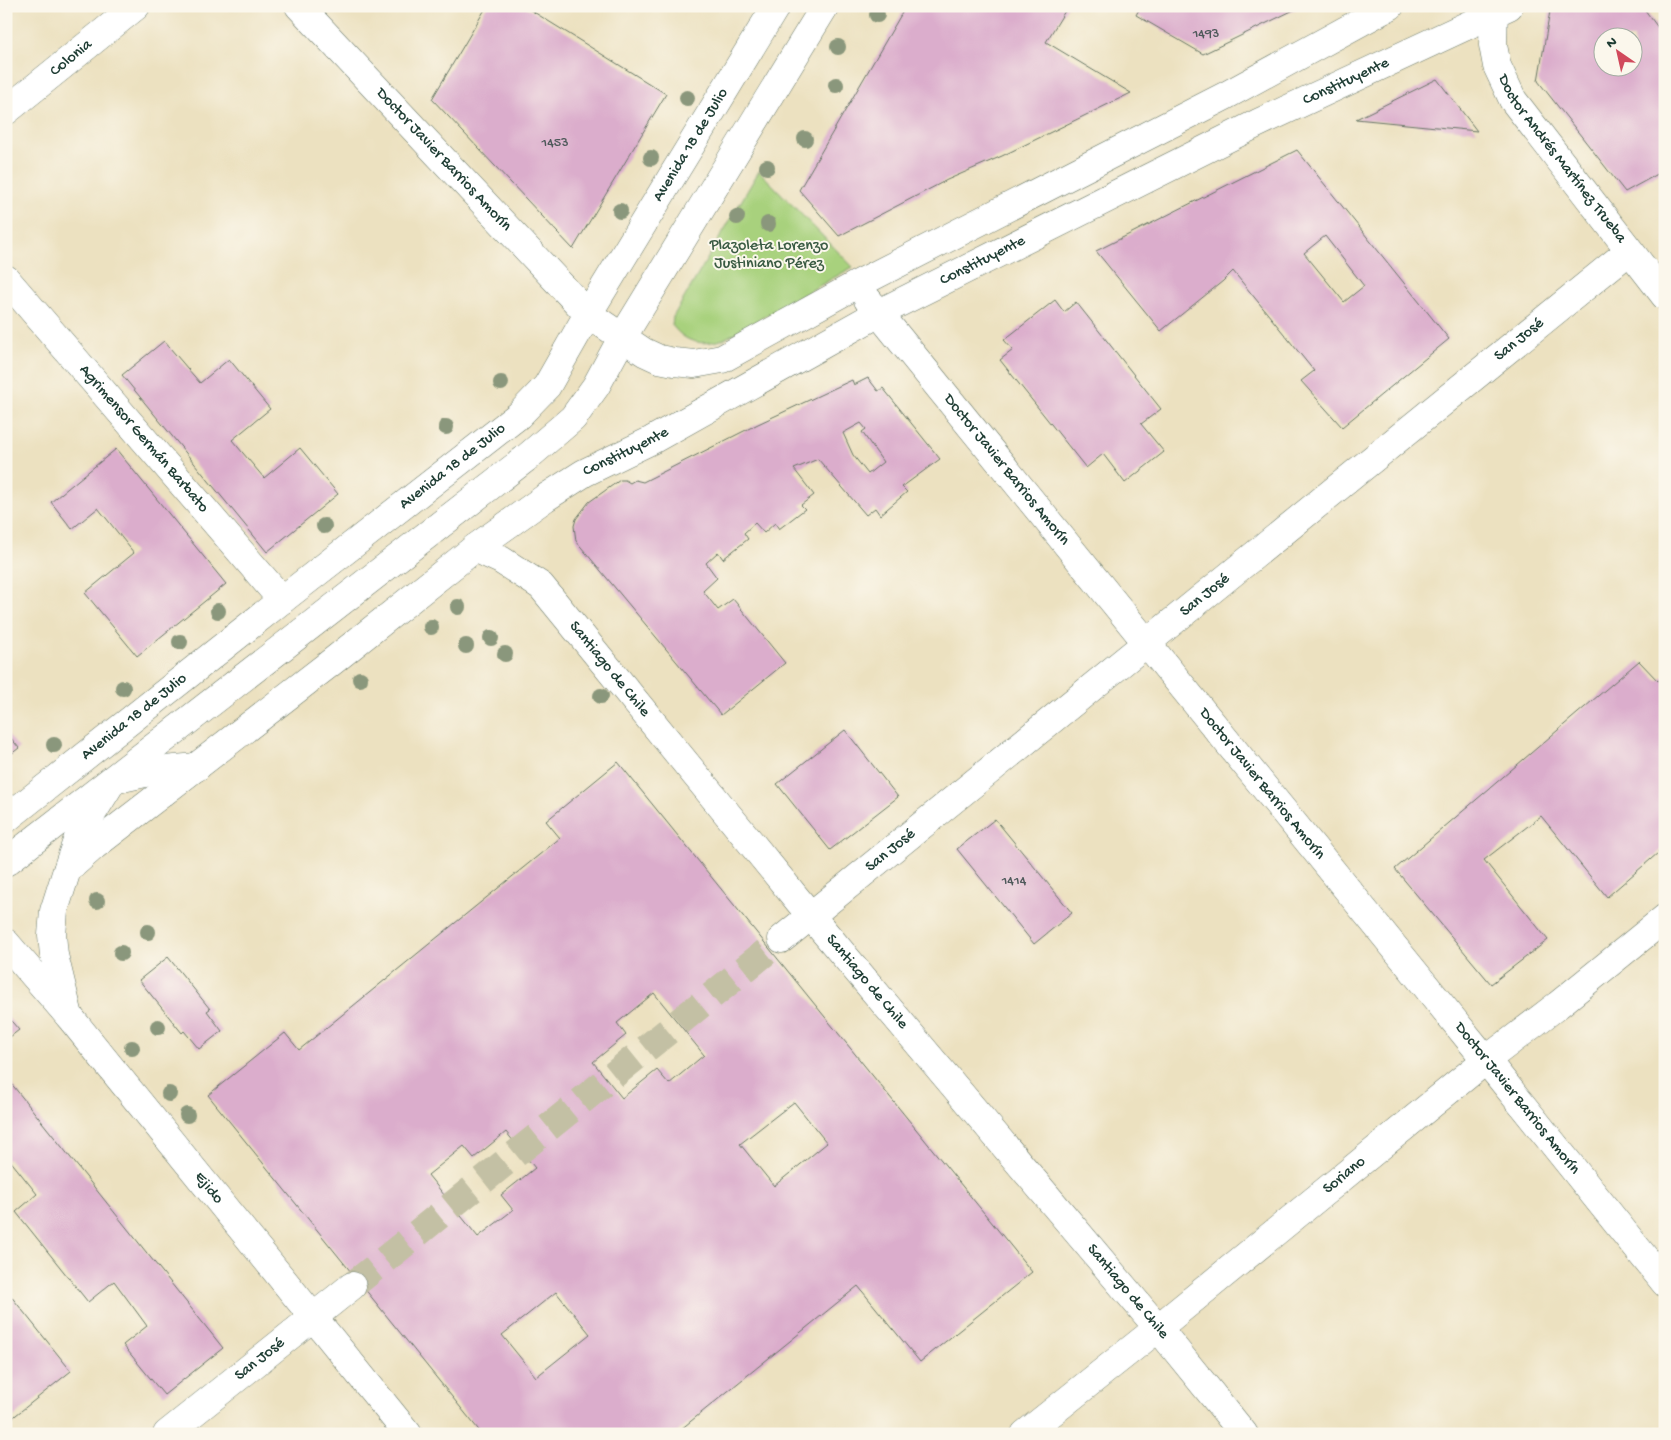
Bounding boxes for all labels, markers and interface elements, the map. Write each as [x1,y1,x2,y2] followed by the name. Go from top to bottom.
[1192,26,1219,43] house number: 1493
[1594,28,1644,78] north arrow
[1604,34,1621,53] text: N
[46,35,97,81] street label: Colonia
[1300,53,1393,110] street label: Constituyente
[1493,71,1631,248] street label: Doctor Andrés Martínez Trueba
[371,83,516,236] street label: Doctor Javier Barrios Amorín
[649,85,733,205] street label: Avenida 18 de Julio
[541,135,568,152] house number: 1453
[937,231,1029,290] street label: Constituyente
[709,237,828,274] park label: Plazoleta Lorenzo Justiniano Pérez
[1491,314,1549,366] street label: San José
[75,361,212,517] street label: Agrimensor Germán Barbato
[938,389,1074,550] street label: Doctor Javier Barrios Amorín
[396,419,510,514] street label: Avenida 18 de Julio
[580,423,673,481] street label: Constituyente
[1176,569,1234,621] street label: San José
[564,618,654,722] street label: Santiago de Chile
[78,669,191,765] street label: Avenida 18 de Julio
[1194,704,1329,864] street label: Doctor Javier Barrios Amorín
[862,824,920,877] street label: San José
[1001,873,1027,890] house number: 1414
[821,931,912,1034] street label: Santiago de Chile
[1449,1018,1584,1179] street label: Doctor Javier Barrios Amorín
[1319,1152,1370,1199] street label: Soriano
[190,1168,227,1208] street label: Ejido
[1082,1241,1173,1344] street label: Santiago de Chile
[231,1333,289,1385] street label: San José

